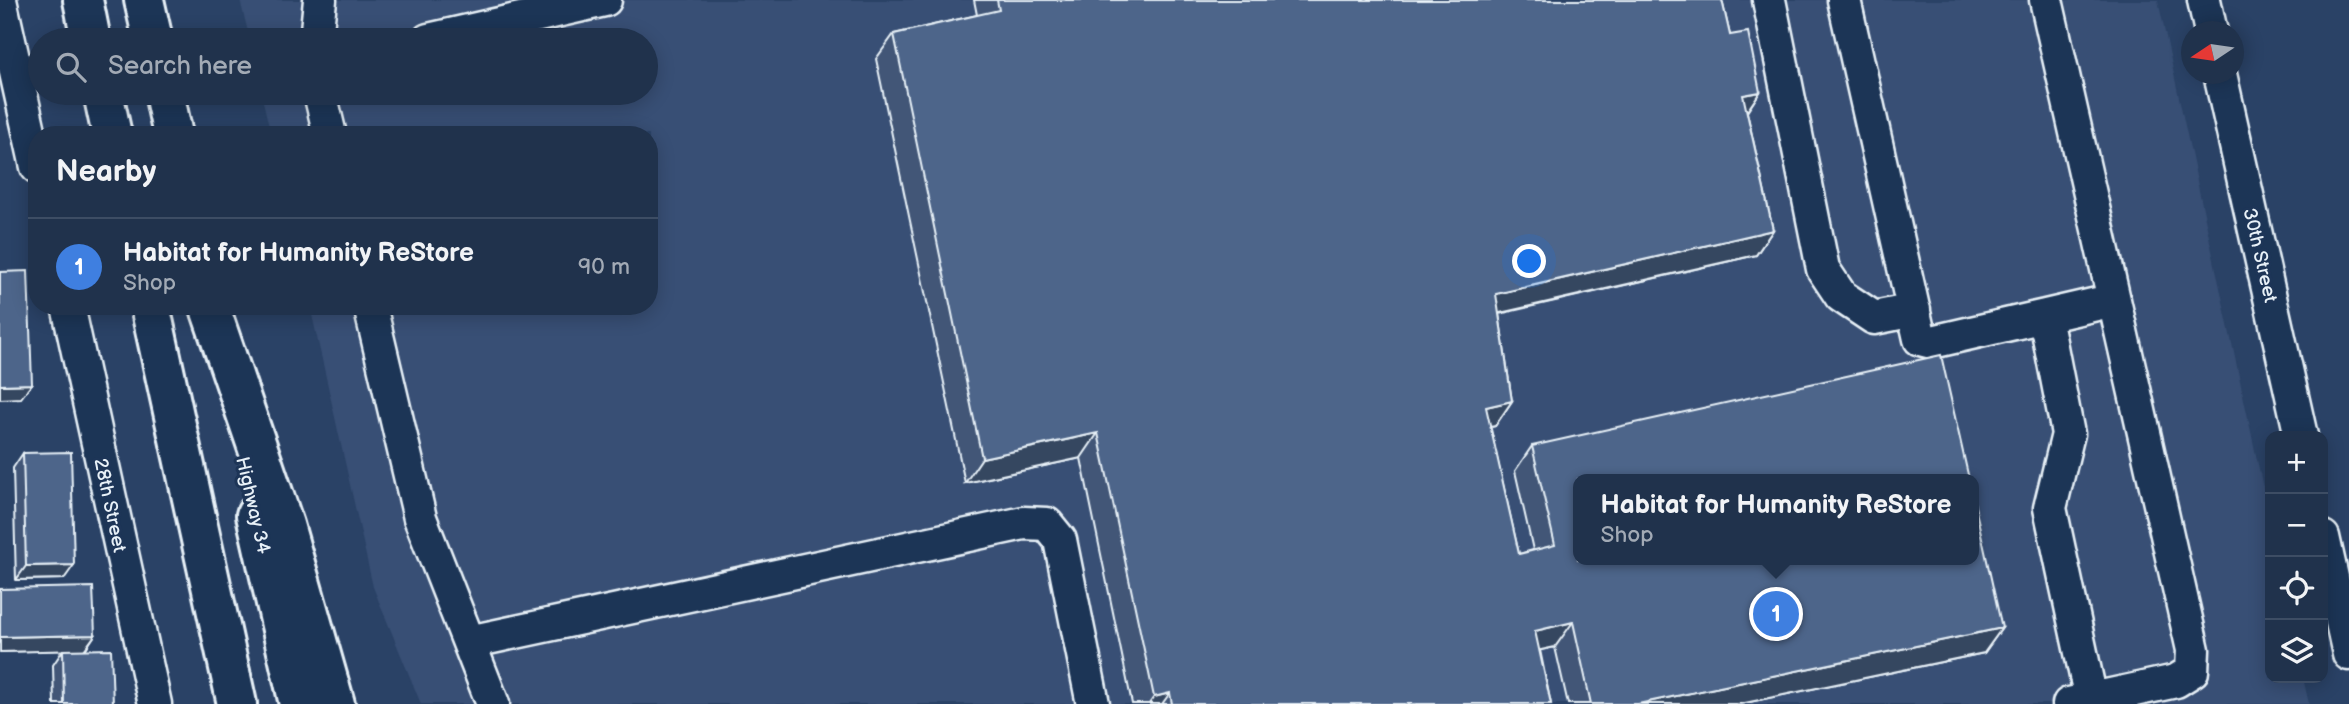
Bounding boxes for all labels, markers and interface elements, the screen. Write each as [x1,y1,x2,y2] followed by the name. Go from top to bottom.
[2181,21,2244,84] north arrow
[28,28,658,105] search box
[52,48,90,86] icon: search
[108,51,252,82] text: Search here
[56,154,156,190] text: Nearby
[2238,206,2282,305] street label: 30th Street
[123,238,474,269] text: Habitat for Humanity ReStore
[1512,244,1546,278] your location
[74,253,84,281] text: 1
[578,253,630,281] text: 90 m
[123,269,176,297] text: Shop
[2265,431,2328,683] map controls
[2265,431,2328,494] button: +
[230,455,275,556] street label: Highway 34
[88,456,131,555] street label: 28th Street
[1573,474,1979,565] popup
[1601,490,1951,521] text: Habitat for Humanity ReStore
[2265,494,2328,557] button: −
[1601,521,1654,549] text: Shop
[2265,557,2328,620] button: locate
[1753,588,1799,640] pin: 1
[2265,620,2328,683] button: layers

